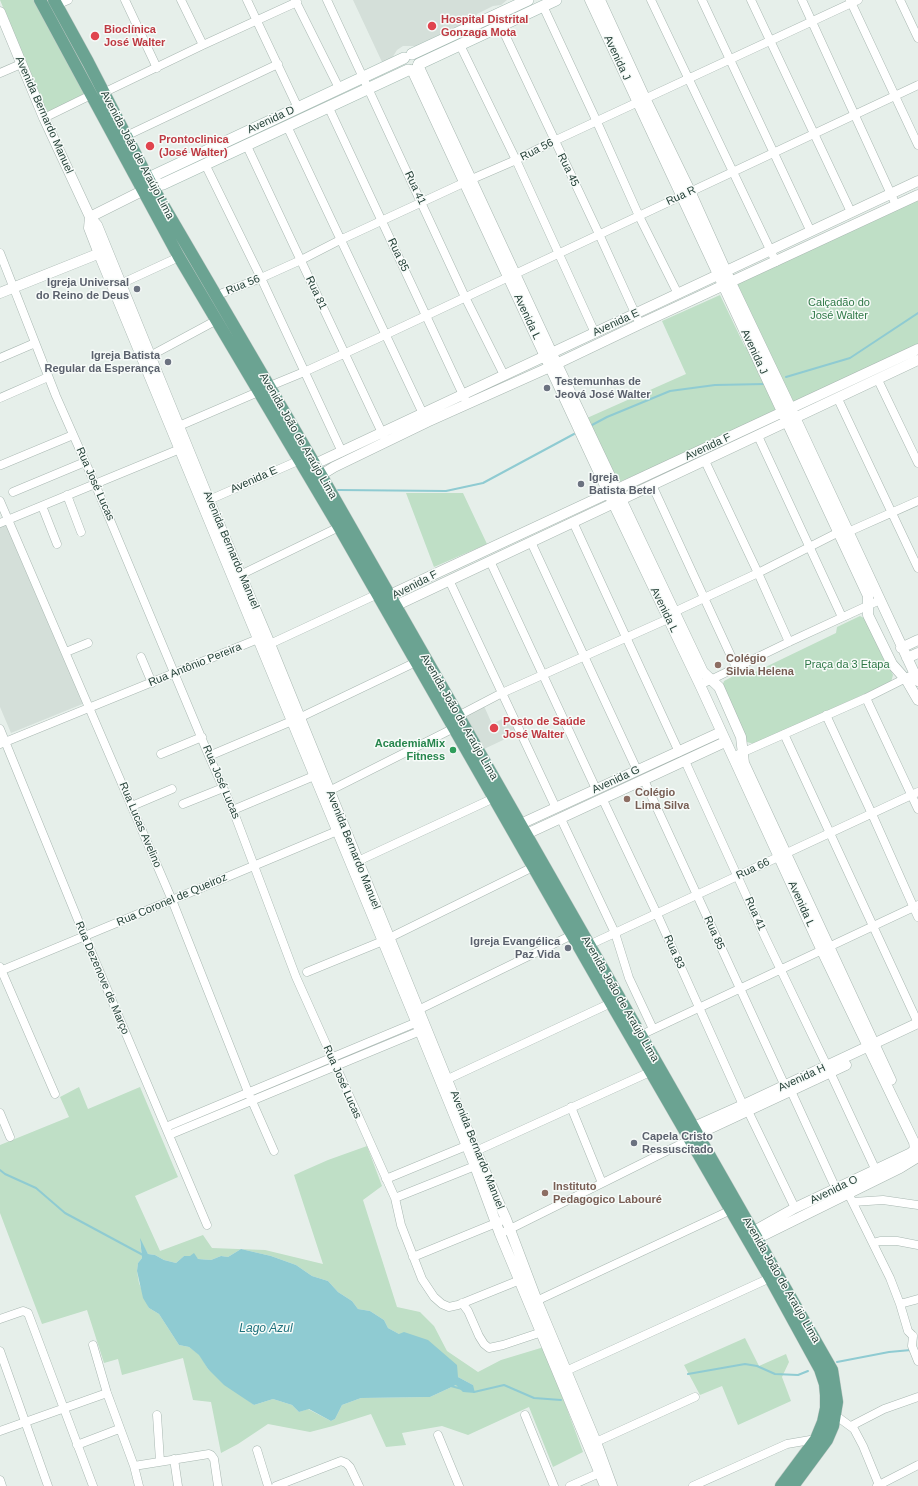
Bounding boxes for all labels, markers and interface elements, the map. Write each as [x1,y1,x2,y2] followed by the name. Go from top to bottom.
[441,13,528,39] place label: Hospital Distrital Gonzaga Mota
[426,20,438,32] marker: Hospital Distrital Gonzaga Mota
[104,23,165,49] place label: Bioclínica José Walter
[89,30,101,42] marker: Bioclínica José Walter
[601,33,633,83] street label: Avenida J
[12,54,76,176] street label: Avenida Bernardo Manuel
[97,89,177,221] street label: Avenida João de Araújo Lima
[245,103,297,137] street label: Avenida D
[159,133,229,159] place label: Prontoclinica (José Walter)
[518,136,556,164] street label: Rua 56
[144,140,156,152] marker: Prontoclinica (José Walter)
[554,151,582,189] street label: Rua 45
[402,169,428,207] street label: Rua 41
[664,183,698,209] street label: Rua R
[385,236,411,274] street label: Rua 85
[224,272,262,298] street label: Rua 56
[303,274,329,312] street label: Rua 81
[36,276,129,302] place label: Igreja Universal do Reino de Deus
[132,284,142,294] marker: Igreja Universal do Reino de Deus
[511,292,543,342] street label: Avenida L
[808,296,870,322] park label: Calçadão do José Walter
[591,306,641,340] street label: Avenida E
[738,327,770,377] street label: Avenida J
[44,349,160,375] place label: Igreja Batista Regular da Esperança
[163,357,173,367] marker: Igreja Batista Regular da Esperança
[256,371,340,501] street label: Avenida João de Araújo Lima
[555,375,651,401] place label: Testemunhas de Jeová José Walter
[542,383,552,393] marker: Testemunhas de Jeová José Walter
[683,431,733,463] street label: Avenida F
[73,445,117,523] street label: Rua José Lucas
[229,464,279,496] street label: Avenida E
[589,471,656,497] place label: Igreja Batista Betel
[576,479,586,489] marker: Igreja Batista Betel
[200,489,262,611] street label: Avenida Bernardo Manuel
[390,568,440,602] street label: Avenida F
[647,585,681,635] street label: Avenida L
[147,640,243,690] street label: Rua Antônio Pereira
[417,652,501,782] street label: Avenida João de Araújo Lima
[726,652,794,678] place label: Colégio Silvia Helena
[804,658,890,672] park label: Praça da 3 Etapa
[713,660,723,670] marker: Colégio Silvia Helena
[503,715,586,741] place label: Posto de Saúde José Walter
[488,722,500,734] marker: Posto de Saúde José Walter
[375,737,445,763] place label: AcademiaMix Fitness
[200,743,242,821] street label: Rua José Lucas
[448,745,458,755] marker: AcademiaMix Fitness
[590,763,642,797] street label: Avenida G
[116,780,164,870] street label: Rua Lucas Avelino
[635,786,689,812] place label: Colégio Lima Silva
[323,789,383,911] street label: Avenida Bernardo Manuel
[622,794,632,804] marker: Colégio Lima Silva
[734,856,772,882] street label: Rua 66
[115,871,229,929] street label: Rua Coronel de Queiroz
[785,879,817,929] street label: Avenida L
[742,895,768,933] street label: Rua 41
[701,914,727,952] street label: Rua 85
[72,919,132,1037] street label: Rua Dezenove de Março
[661,933,687,971] street label: Rua 83
[578,934,662,1064] street label: Avenida João de Araújo Lima
[470,935,560,961] place label: Igreja Evangélica Paz Vida
[563,943,573,953] marker: Igreja Evangélica Paz Vida
[320,1043,364,1121] street label: Rua José Lucas
[776,1061,828,1095] street label: Avenida H
[447,1089,507,1211] street label: Avenida Bernardo Manuel
[642,1130,714,1156] place label: Capela Cristo Ressuscitado
[629,1138,639,1148] marker: Capela Cristo Ressuscitado
[808,1173,860,1207] street label: Avenida O
[553,1180,662,1206] place label: Instituto Pedagogico Labouré
[540,1188,550,1198] marker: Instituto Pedagogico Labouré
[739,1215,823,1345] street label: Avenida João de Araújo Lima
[239,1322,293,1336] water label: Lago Azul

